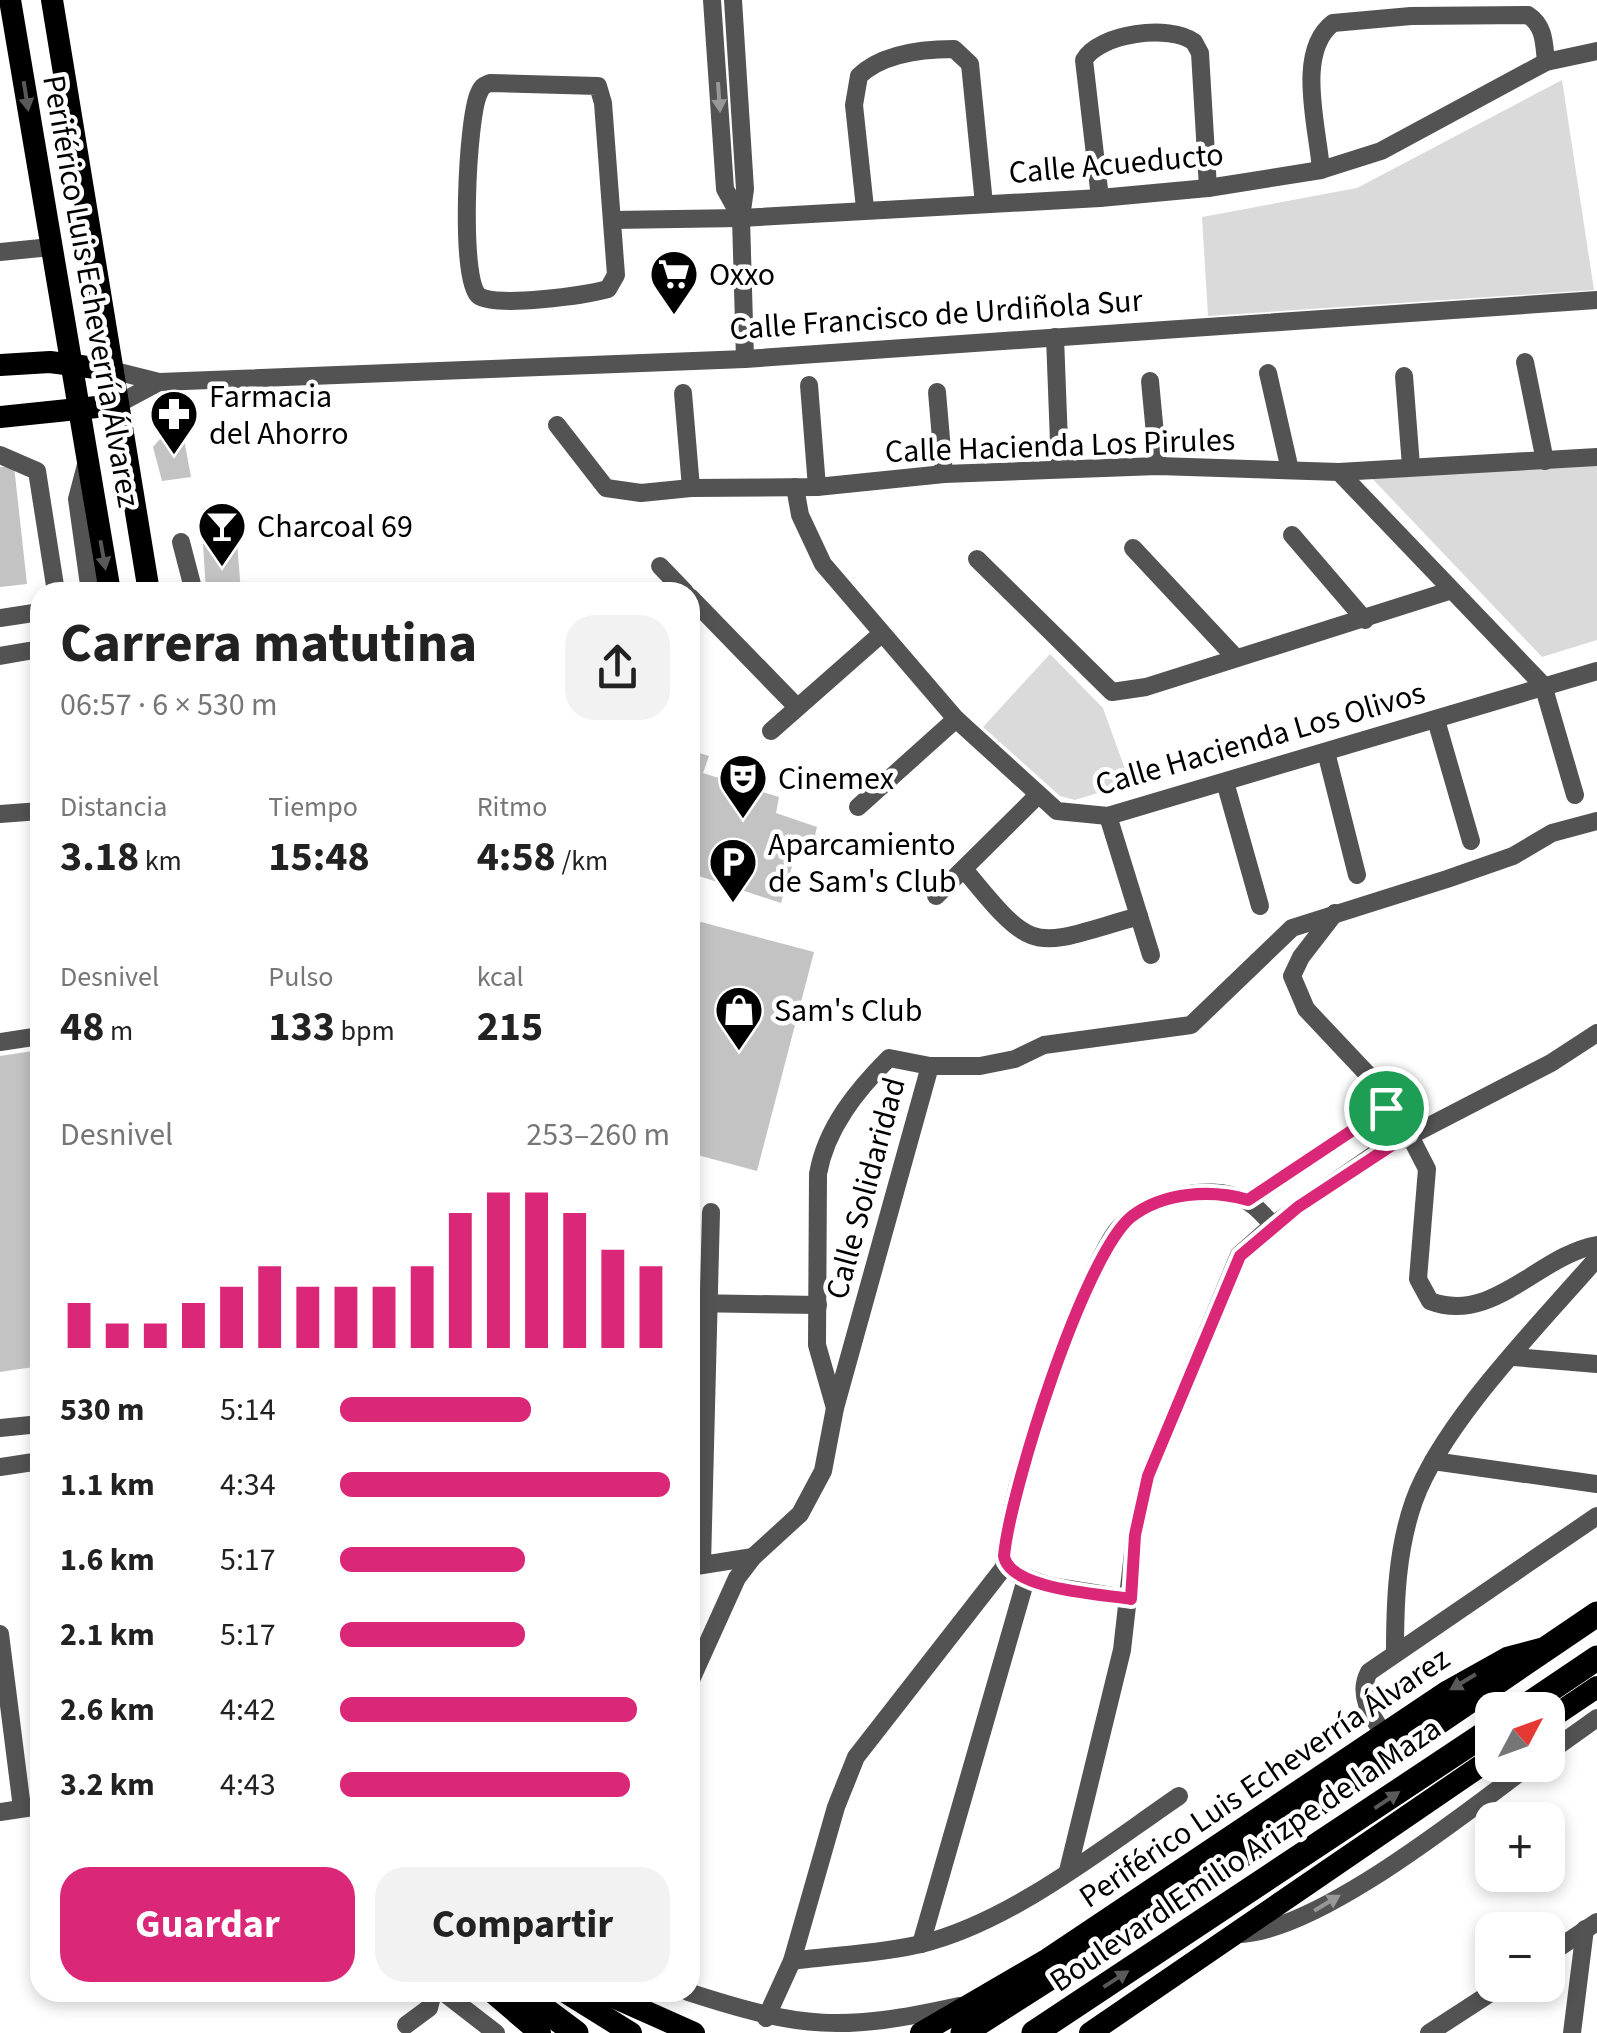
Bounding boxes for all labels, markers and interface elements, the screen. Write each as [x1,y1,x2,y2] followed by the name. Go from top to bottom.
[30,71,152,511] street label: Periférico Luis Echeverría Álvarez
[19,81,34,112] one-way arrow
[711,82,727,114] one-way arrow
[1007,132,1225,196] street label: Calle Acueducto
[648,248,700,316] supermarket icon: Oxxo
[709,252,775,298] place label: Oxxo
[728,278,1145,352] street label: Calle Francisco de Urdiñola Sur
[209,374,349,457] place label: Farmacia del Ahorro
[148,388,200,456] pharmacy icon: Farmacia del Ahorro
[884,417,1236,475] street label: Calle Hacienda Los Pirules
[196,500,248,568] bar icon: Charcoal 69
[257,504,413,550] place label: Charcoal 69
[96,539,112,571] one-way arrow
[60,605,477,683] text: Carrera matutina
[565,615,670,720] button: share
[1090,670,1431,808] street label: Calle Hacienda Los Olivos
[60,682,278,728] text: 06:57 · 6 × 530 m
[717,752,769,820] theatre icon: Cinemex
[778,756,894,802] place label: Cinemex
[60,787,167,827] text: Distancia
[268,787,358,827] text: Tiempo
[477,787,547,827] text: Ritmo
[768,822,956,905] place label: Aparcamiento de Sam's Club
[60,827,139,887] text: 3.18
[268,827,370,887] text: 15:48
[477,827,556,887] text: 4:58
[707,836,759,904] parking icon: Aparcamiento de Sam's Club
[139,841,182,881] text: km
[556,841,608,881] text: /km
[60,957,159,997] text: Desnivel
[268,957,333,997] text: Pulso
[477,957,524,997] text: kcal
[713,984,765,1052] shop icon: Sam's Club
[774,988,922,1034] place label: Sam's Club
[60,997,104,1057] text: 48
[268,997,335,1057] text: 133
[477,997,543,1057] text: 215
[104,1011,133,1051] text: m
[335,1011,395,1051] text: bpm
[1344,1066,1429,1151] pin
[814,1072,918,1304] street label: Calle Solidaridad
[1359,1081,1414,1136] icon: arrive
[60,1112,173,1158] text: Desnivel
[526,1112,670,1158] text: 253–260 m
[60,1387,145,1433] text: 530 m
[220,1387,276,1433] text: 5:14
[60,1462,155,1508] text: 1.1 km
[220,1462,276,1508] text: 4:34
[60,1537,155,1583] text: 1.6 km
[220,1537,276,1583] text: 5:17
[60,1612,155,1658] text: 2.1 km
[220,1612,276,1658] text: 5:17
[1070,1636,1459,1919] street label: Periférico Luis Echeverría Álvarez
[1449,1673,1477,1690] one-way arrow
[60,1687,155,1733] text: 2.6 km
[220,1687,276,1733] text: 4:42
[1475,1692,1565,1782] north arrow
[1475,1692,1565,2002] map controls
[1041,1706,1450,2003] street label: Boulevard Emilio Arizpe de la Maza
[60,1762,155,1808] text: 3.2 km
[220,1762,276,1808] text: 4:43
[1373,1791,1400,1810] one-way arrow
[1475,1802,1565,1892] button: +
[60,1867,355,1982] button: Guardar
[375,1867,670,1982] button: Compartir
[1313,1895,1341,1912] one-way arrow
[1475,1912,1565,2002] button: −
[1102,1971,1130,1989] one-way arrow

